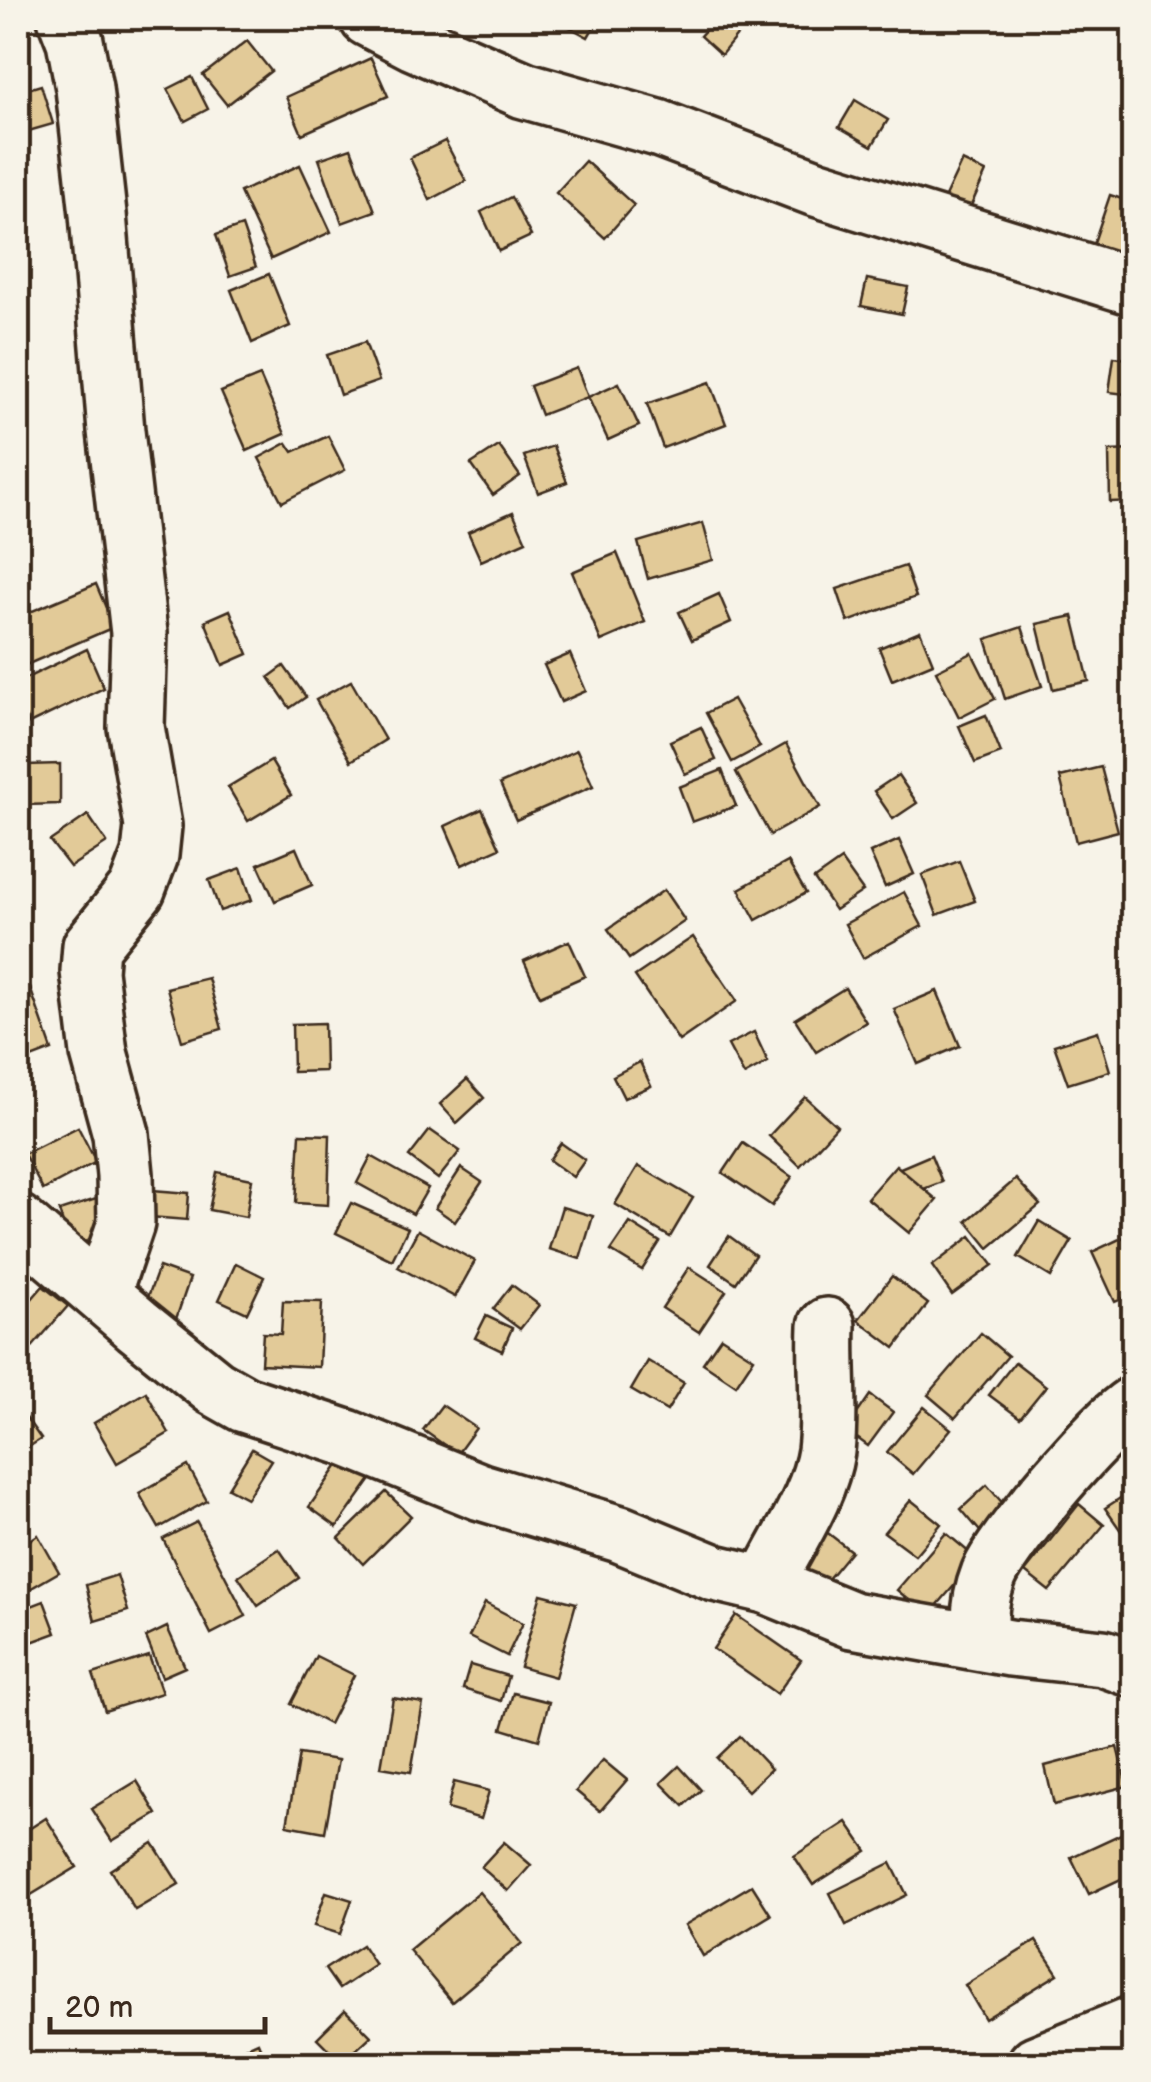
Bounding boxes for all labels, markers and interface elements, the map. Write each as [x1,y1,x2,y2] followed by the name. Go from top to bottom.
[50,1972,265,2034] scale bar
[65,1990,133,2026] text: 20 m

